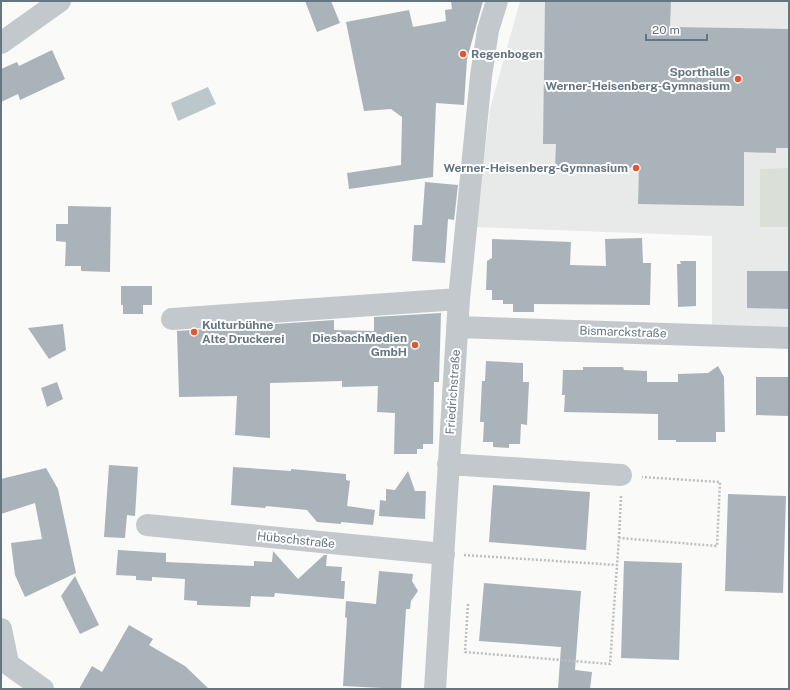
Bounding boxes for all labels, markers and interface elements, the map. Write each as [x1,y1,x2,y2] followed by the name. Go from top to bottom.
[646,16,707,42] scale bar
[652,23,680,37] text: 20 m
[471,47,543,61] place label: Regenbogen
[458,49,468,59] marker: Regenbogen
[545,65,730,93] place label: Sporthalle Werner-Heisenberg-Gymnasium
[733,74,743,84] marker: Sporthalle Werner-Heisenberg-Gymnasium
[443,161,628,175] place label: Werner-Heisenberg-Gymnasium
[631,163,641,173] marker: Werner-Heisenberg-Gymnasium
[202,318,284,346] place label: Kulturbühne Alte Druckerei
[579,323,667,341] street label: Bismarckstraße
[189,327,199,337] marker: Kulturbühne Alte Druckerei
[312,331,407,359] place label: DiesbachMedien GmbH
[410,340,420,350] marker: DiesbachMedien GmbH
[443,349,463,435] street label: Friedrichstraße
[256,529,336,551] street label: Hübschstraße

